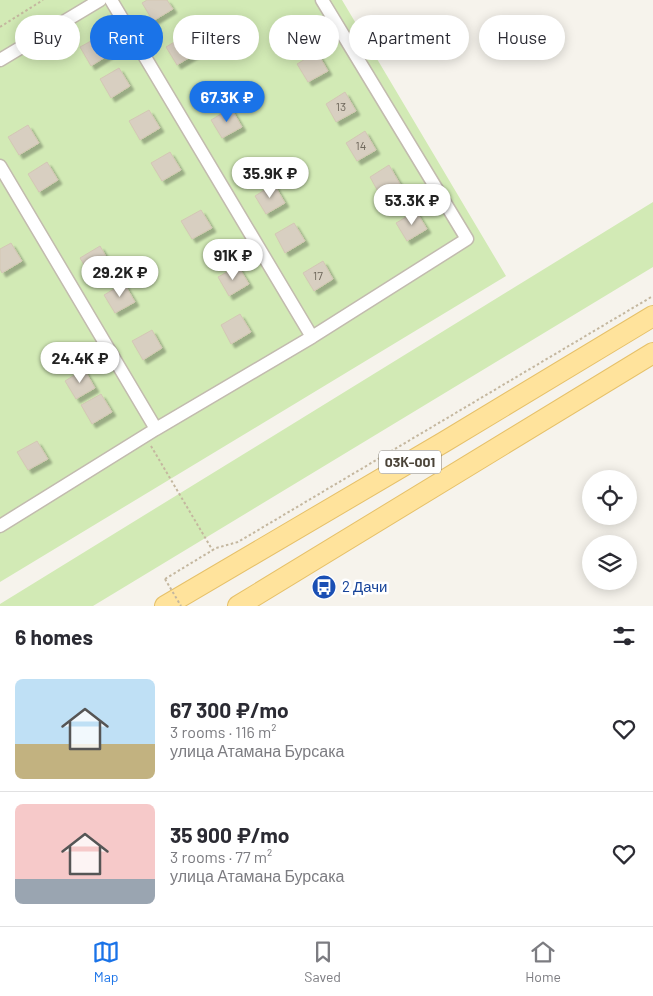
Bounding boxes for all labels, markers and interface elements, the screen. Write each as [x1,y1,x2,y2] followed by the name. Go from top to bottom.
[15,15,80,60] chip: Buy
[90,15,163,60] chip: Rent
[173,15,259,60] chip: Filters
[269,15,339,60] chip: New
[349,15,469,60] chip: Apartment
[479,15,565,60] chip: House
[181,80,273,123] pin: 67.3K ₽
[201,87,253,106] text: 67.3K ₽
[336,99,346,113] house number: 13
[356,138,366,152] house number: 14
[224,156,316,199] pin: 35.9K ₽
[243,163,297,182] text: 35.9K ₽
[366,184,458,226] pin: 53.3K ₽
[385,190,439,209] text: 53.3K ₽
[198,238,268,281] pin: 91K ₽
[214,245,252,264] text: 91K ₽
[74,256,166,298] pin: 29.2K ₽
[92,262,148,281] text: 29.2K ₽
[313,268,323,282] house number: 17
[34,342,126,384] pin: 24.4K ₽
[51,348,109,367] text: 24.4K ₽
[379,451,441,474] road number: 03К-001
[582,470,637,590] map controls
[582,470,637,525] button: locate
[582,535,637,590] button: layers
[311,574,337,600] bus stop icon: 2 Дачи
[342,577,387,595] place label: 2 Дачи
[610,622,638,650] icon: filters
[15,624,93,649] text: 6 homes
[170,697,289,722] text: 67 300 ₽/mo
[55,699,115,759] icon: home
[610,715,638,743] icon: heart
[170,722,276,741] text: 3 rooms · 116 m²
[170,741,344,760] text: улица Атамана Бурсака
[170,822,289,847] text: 35 900 ₽/mo
[55,824,115,884] icon: home
[610,840,638,868] icon: heart
[170,847,272,866] text: 3 rooms · 77 m²
[170,866,344,885] text: улица Атамана Бурсака
[92,938,120,985] tab: Map
[304,938,341,985] tab: Saved
[525,938,561,985] tab: Home

